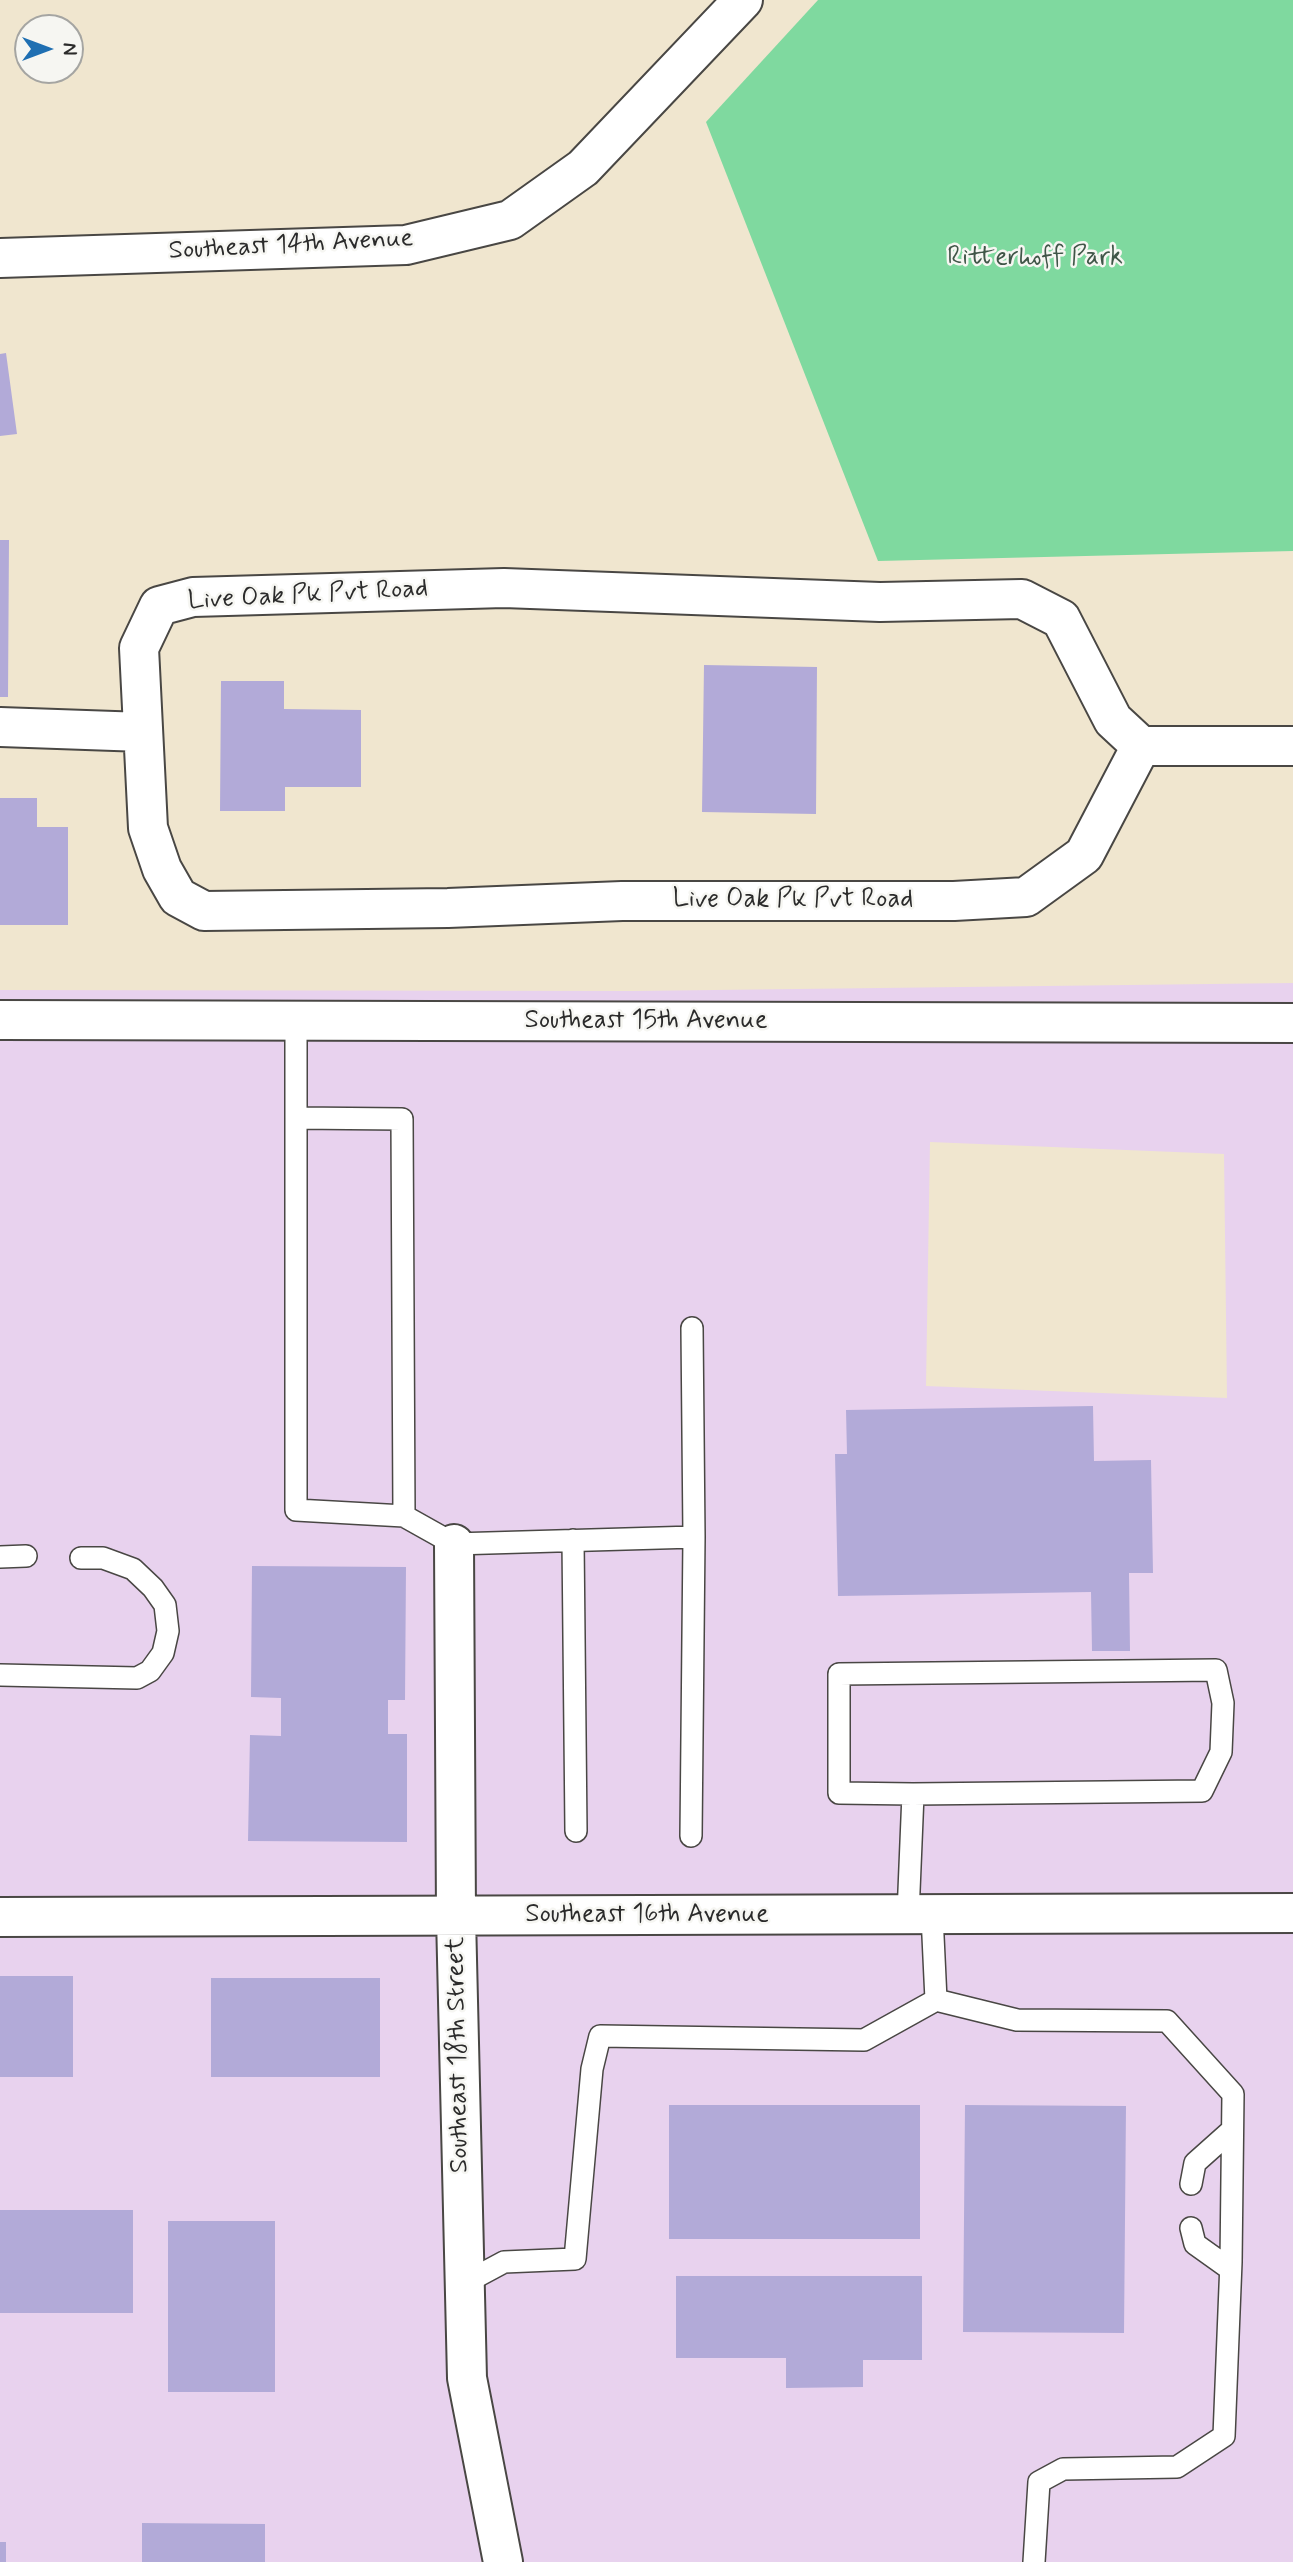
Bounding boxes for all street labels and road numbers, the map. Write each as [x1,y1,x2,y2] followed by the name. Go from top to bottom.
[168,224,414,268] street label: Southeast 14th Avenue
[187,574,429,618] street label: Live Oak Pk Pvt Road
[673,885,913,917] street label: Live Oak Pk Pvt Road
[525,1006,767,1038] street label: Southeast 15th Avenue
[525,1900,769,1932] street label: Southeast 16th Avenue
[441,1937,477,2173] street label: Southeast 18th Street

